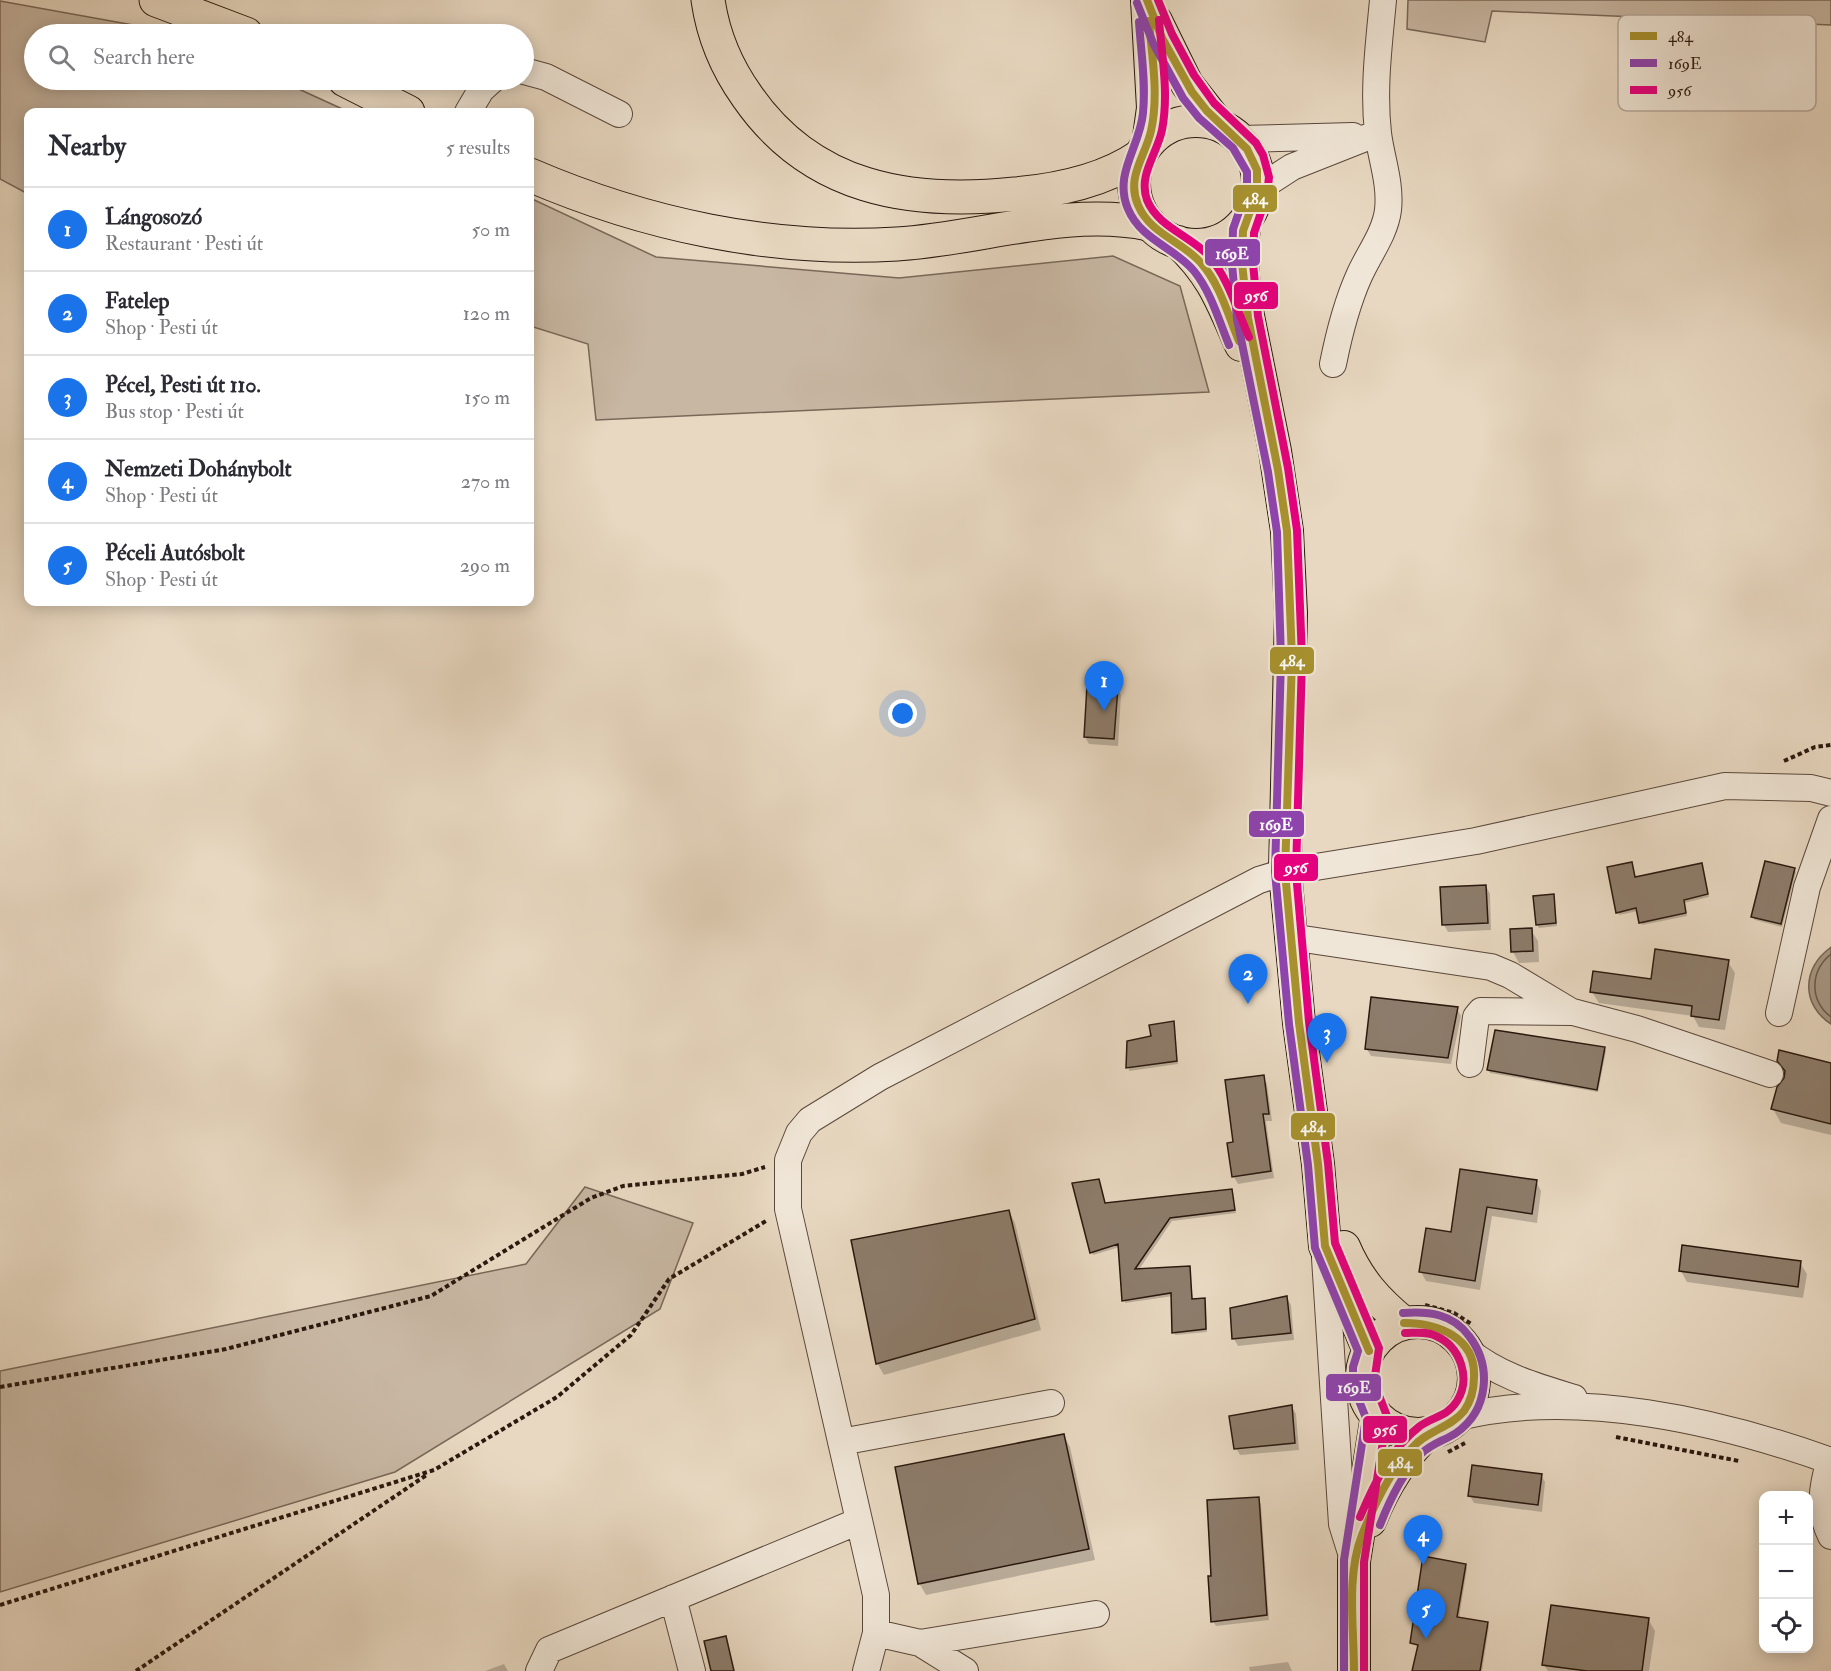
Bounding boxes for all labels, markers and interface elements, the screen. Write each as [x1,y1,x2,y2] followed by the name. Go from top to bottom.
[1618,15,1816,111] legend
[24,24,534,90] search box
[1668,27,1694,47] text: 484
[45,41,78,74] icon: search
[93,43,195,71] text: Search here
[1668,54,1701,74] text: 169E
[1667,81,1692,101] text: 956
[48,131,126,163] text: Nearby
[446,135,510,160] text: 5 results
[1232,184,1278,213] line badge: 484
[1242,189,1269,209] text: 484
[105,203,202,231] text: Lángosozó
[64,217,71,242] text: 1
[471,217,510,242] text: 50 m
[105,231,263,256] text: Restaurant · Pesti út
[1204,238,1261,267] line badge: 169E
[1215,244,1249,264] text: 169E
[1233,281,1279,310] line badge: 956
[1242,286,1270,306] text: 956
[105,287,169,315] text: Fatelep
[62,301,73,326] text: 2
[463,301,510,326] text: 120 m
[105,315,218,340] text: Shop · Pesti út
[105,371,261,399] text: Pécel, Pesti út 110.
[64,385,71,410] text: 3
[464,385,510,410] text: 150 m
[105,399,244,424] text: Bus stop · Pesti út
[105,455,292,483] text: Nemzeti Dohánybolt
[62,469,73,494] text: 4
[461,469,510,494] text: 270 m
[105,483,218,508] text: Shop · Pesti út
[105,539,245,567] text: Péceli Autósbolt
[63,553,72,578] text: 5
[460,553,510,578] text: 290 m
[105,567,218,592] text: Shop · Pesti út
[1269,646,1315,675] line badge: 484
[1279,651,1306,671] text: 484
[1084,662,1124,711] pin: 1
[888,699,917,728] your location
[1248,810,1305,838] line badge: 169E
[1259,815,1293,835] text: 169E
[1273,853,1319,882] line badge: 956
[1282,858,1310,878] text: 956
[1228,954,1268,1004] pin: 2
[1308,1014,1346,1063] pin: 3
[1290,1112,1336,1141] line badge: 484
[1300,1117,1327,1137] text: 484
[1325,1373,1382,1402] line badge: 169E
[1337,1378,1371,1398] text: 169E
[1362,1415,1408,1444] line badge: 956
[1371,1420,1399,1440] text: 956
[1377,1448,1423,1477] line badge: 484
[1387,1453,1414,1473] text: 484
[1759,1491,1813,1653] map controls
[1759,1491,1813,1545] button: +
[1404,1516,1442,1565] pin: 4
[1759,1545,1813,1599] button: −
[1406,1590,1446,1639] pin: 5
[1759,1599,1813,1653] button: locate

